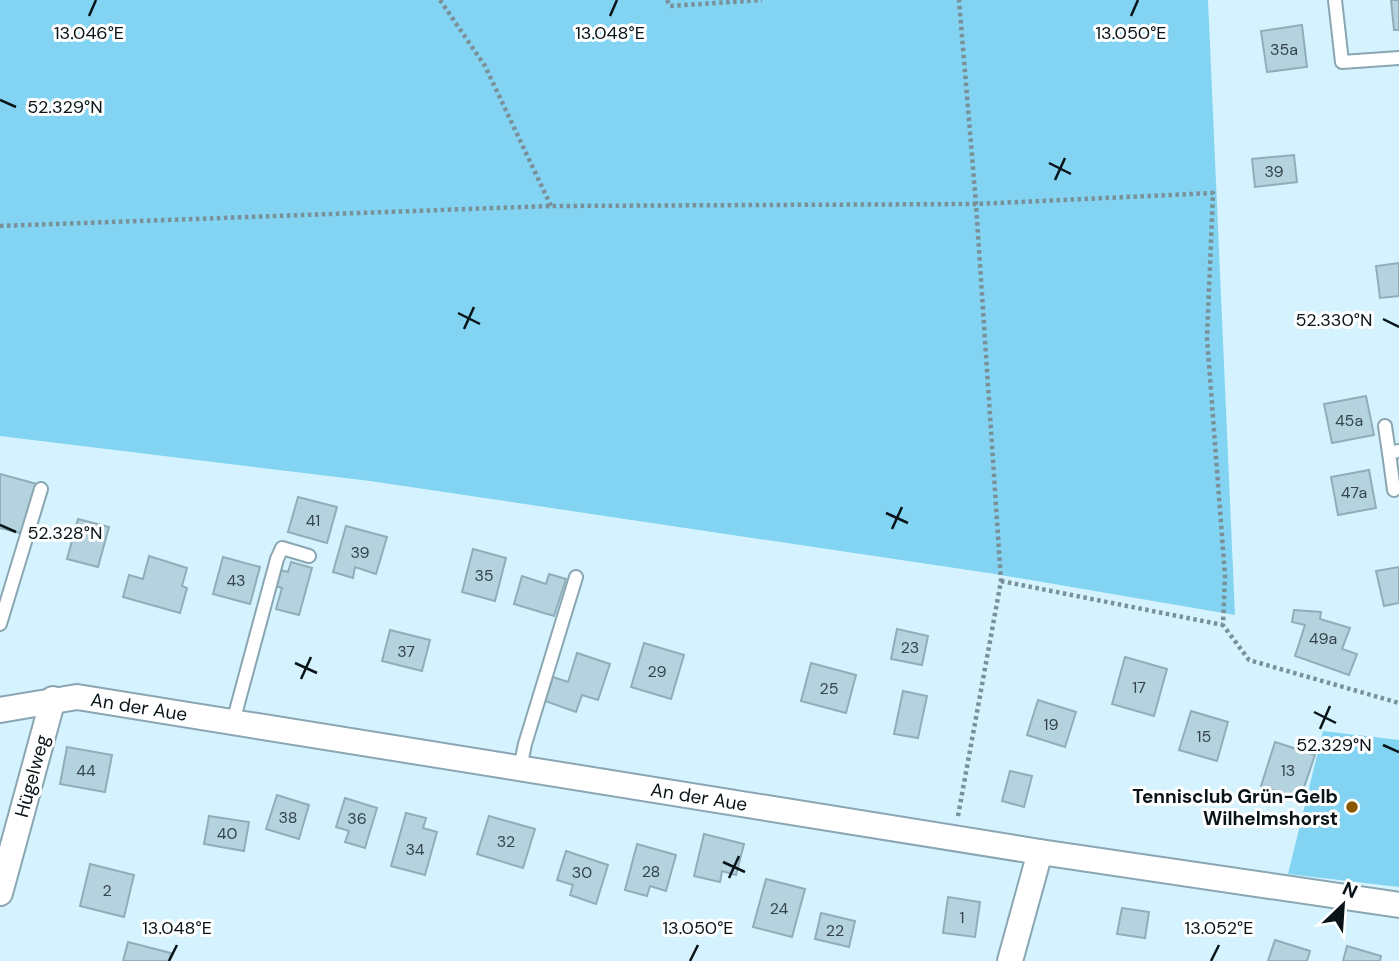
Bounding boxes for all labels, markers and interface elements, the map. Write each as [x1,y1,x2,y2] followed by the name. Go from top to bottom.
[54,21,124,45] text: 13.046°E
[575,21,645,45] text: 13.048°E
[1095,21,1167,45] text: 13.050°E
[1270,39,1298,60] house number: 35a
[27,95,103,119] text: 52.329°N
[1264,161,1284,182] house number: 39
[1296,308,1372,332] text: 52.330°N
[1335,410,1363,431] house number: 45a
[1341,482,1367,503] house number: 47a
[306,510,320,531] house number: 41
[28,521,102,545] text: 52.328°N
[350,542,370,563] house number: 39
[474,565,494,586] house number: 35
[226,570,246,591] house number: 43
[1309,628,1337,649] house number: 49a
[901,637,919,658] house number: 23
[397,641,415,662] house number: 37
[647,661,667,682] house number: 29
[1132,677,1146,698] house number: 17
[820,678,838,699] house number: 25
[89,687,189,727] street label: An der Aue
[1043,714,1059,735] house number: 19
[1197,726,1211,747] house number: 15
[9,732,55,820] street label: Hügelweg
[1296,733,1372,757] text: 52.329°N
[76,760,96,781] house number: 44
[1281,760,1295,781] house number: 13
[649,777,749,817] street label: An der Aue
[1132,784,1338,831] place label: Tennisclub Grün-Gelb Wilhelmshorst
[1344,799,1360,815] marker: Tennisclub Grün-Gelb Wilhelmshorst
[278,807,298,828] house number: 38
[347,808,367,829] house number: 36
[217,823,237,844] house number: 40
[497,831,515,852] house number: 32
[405,839,425,860] house number: 34
[642,861,660,882] house number: 28
[572,862,592,883] house number: 30
[1308,870,1378,940] north arrow
[1338,876,1362,904] text: N
[102,880,112,901] house number: 2
[770,898,789,919] house number: 24
[960,907,965,928] house number: 1
[142,916,212,940] text: 13.048°E
[662,916,734,940] text: 13.050°E
[1185,916,1253,940] text: 13.052°E
[826,920,844,941] house number: 22

